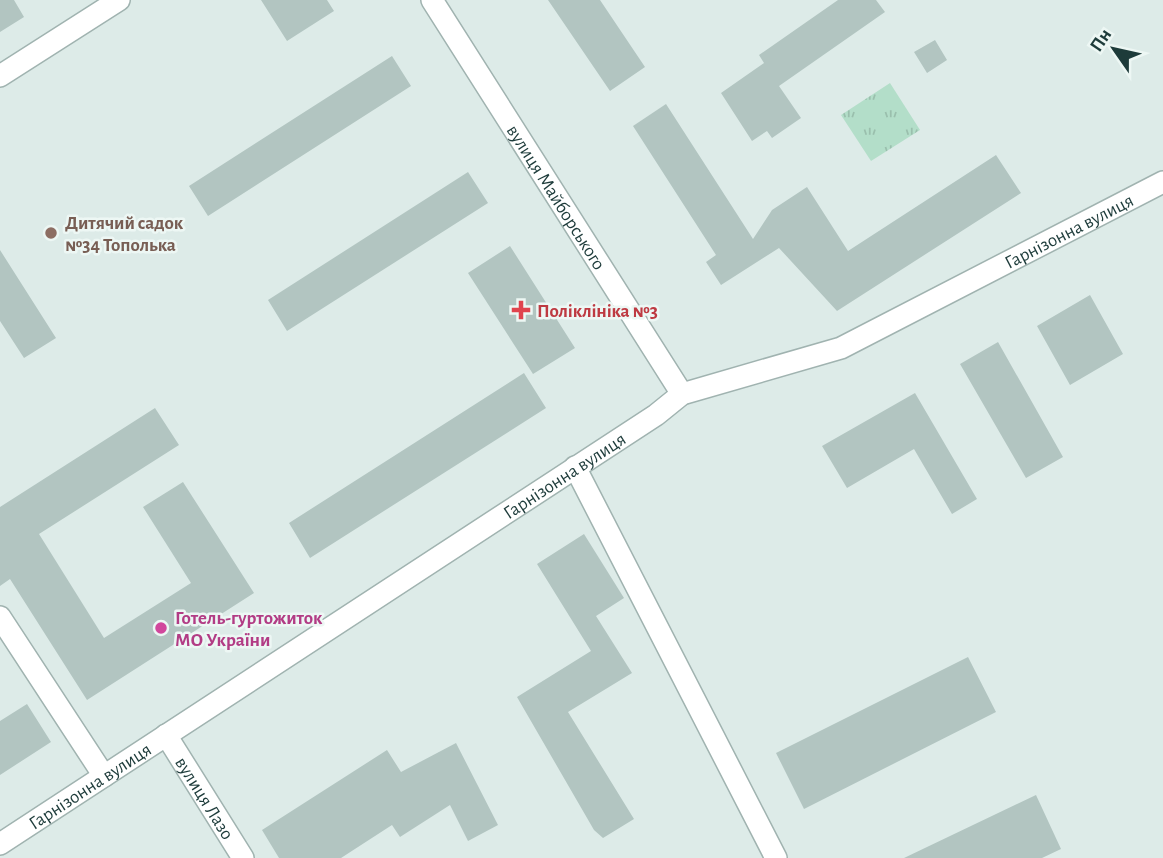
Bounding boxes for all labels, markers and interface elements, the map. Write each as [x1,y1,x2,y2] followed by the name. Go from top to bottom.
[1079,14,1149,84] north arrow
[1087,25,1116,55] text: Пн
[503,122,608,273] street label: вулиця Майборського
[1002,191,1137,273] street label: Гарнізонна вулиця
[65,214,184,255] place label: Дитячий садок №34 Тополька
[43,225,59,241] marker: Дитячий садок №34 Тополька
[511,300,531,320] marker: Поліклініка №3
[537,302,658,321] place label: Поліклініка №3
[500,430,630,523] street label: Гарнізонна вулиця
[175,609,323,650] place label: Готель-гуртожиток МО України
[153,620,169,636] marker: Готель-гуртожиток МО України
[26,740,155,833] street label: Гарнізонна вулиця
[171,754,237,843] street label: вулиця Лазо

